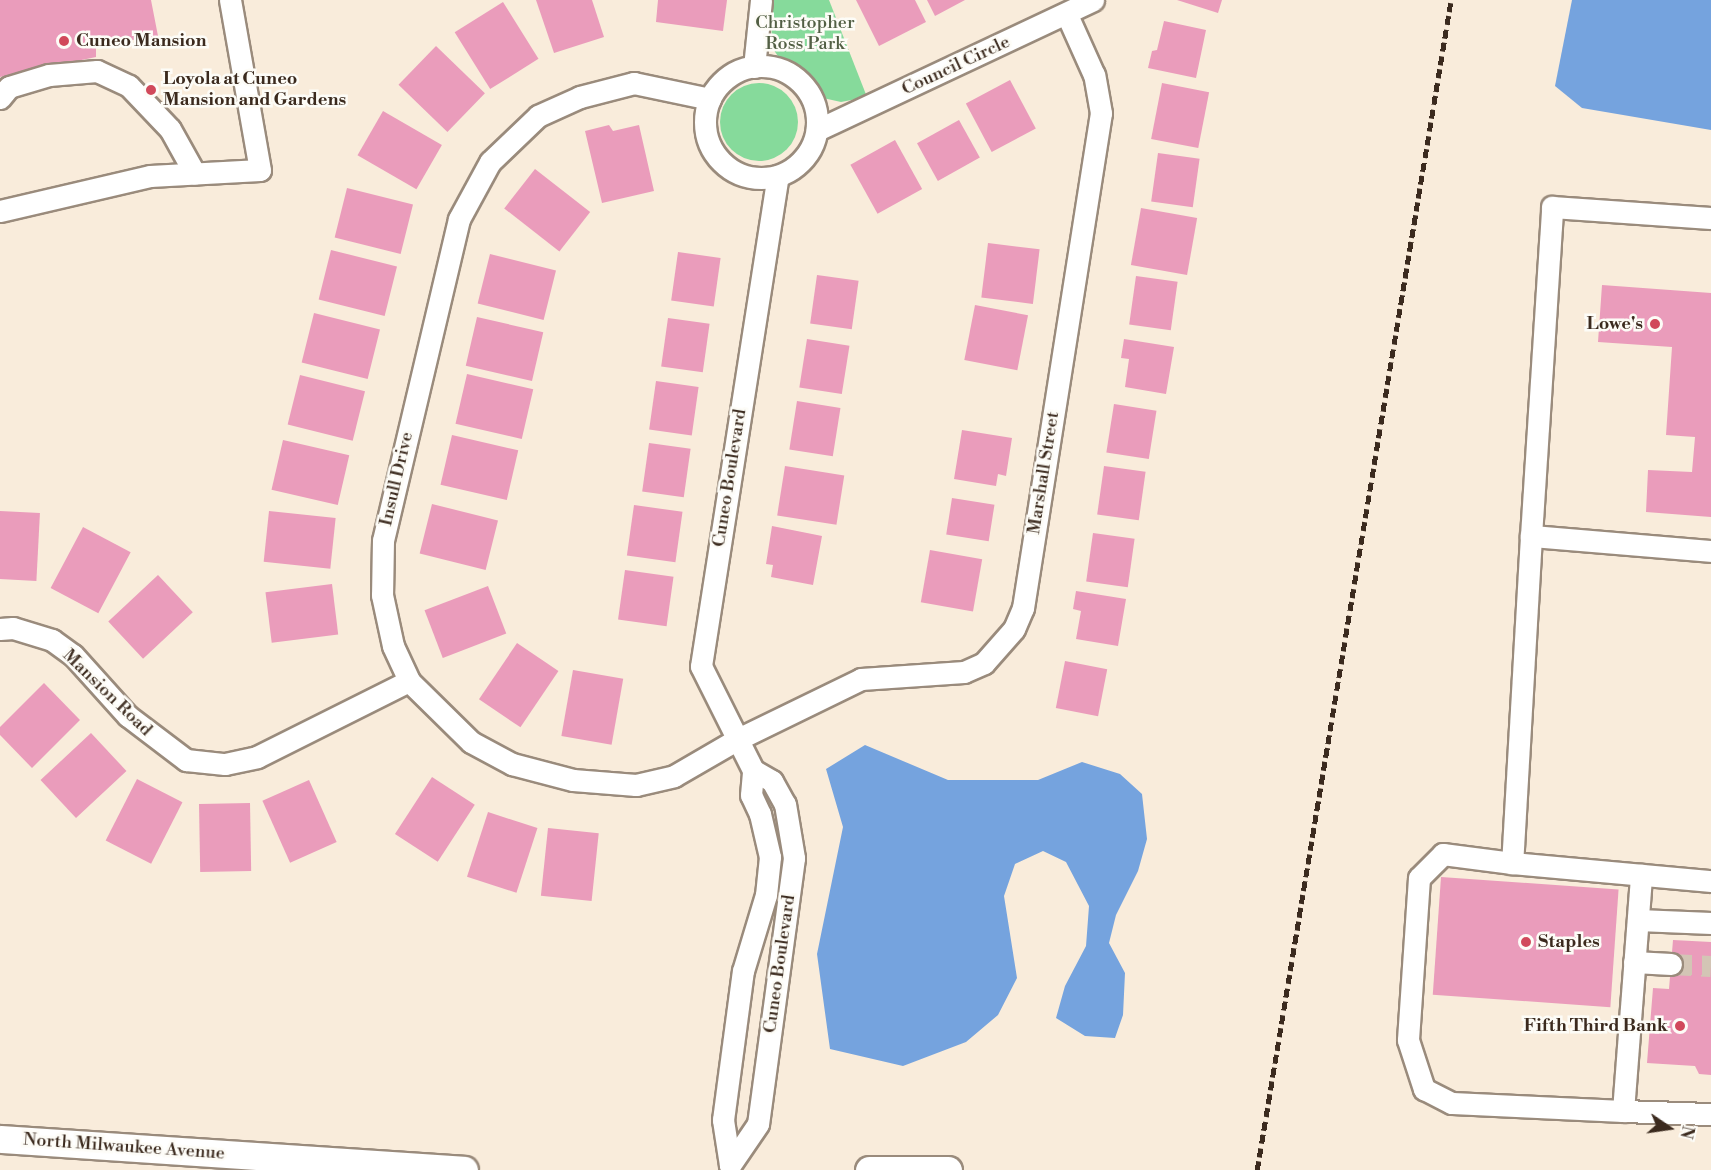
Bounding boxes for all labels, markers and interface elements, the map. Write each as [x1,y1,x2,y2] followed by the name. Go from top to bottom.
[755,13,855,56] park label: Christopher Ross Park
[76,30,207,52] place label: Cuneo Mansion
[899,32,1013,100] street label: Council Circle
[57,34,71,48] marker: Cuneo Mansion
[163,69,346,112] place label: Loyola at Cuneo Mansion and Gardens
[144,83,158,97] marker: Loyola at Cuneo Mansion and Gardens
[1586,313,1643,335] place label: Lowe's
[1648,317,1662,331] marker: Lowe's
[708,407,752,549] street label: Cuneo Boulevard
[1024,410,1064,536] street label: Marshall Street
[376,430,418,528] street label: Insull Drive
[58,645,156,741] street label: Mansion Road
[760,893,800,1035] street label: Cuneo Boulevard
[1538,931,1600,953] place label: Staples
[1519,935,1533,949] marker: Staples
[1524,1015,1668,1037] place label: Fifth Third Bank
[1673,1019,1687,1033] marker: Fifth Third Bank
[1639,1098,1699,1158] north arrow
[1675,1124,1698,1140] text: N
[22,1129,226,1165] street label: North Milwaukee Avenue

